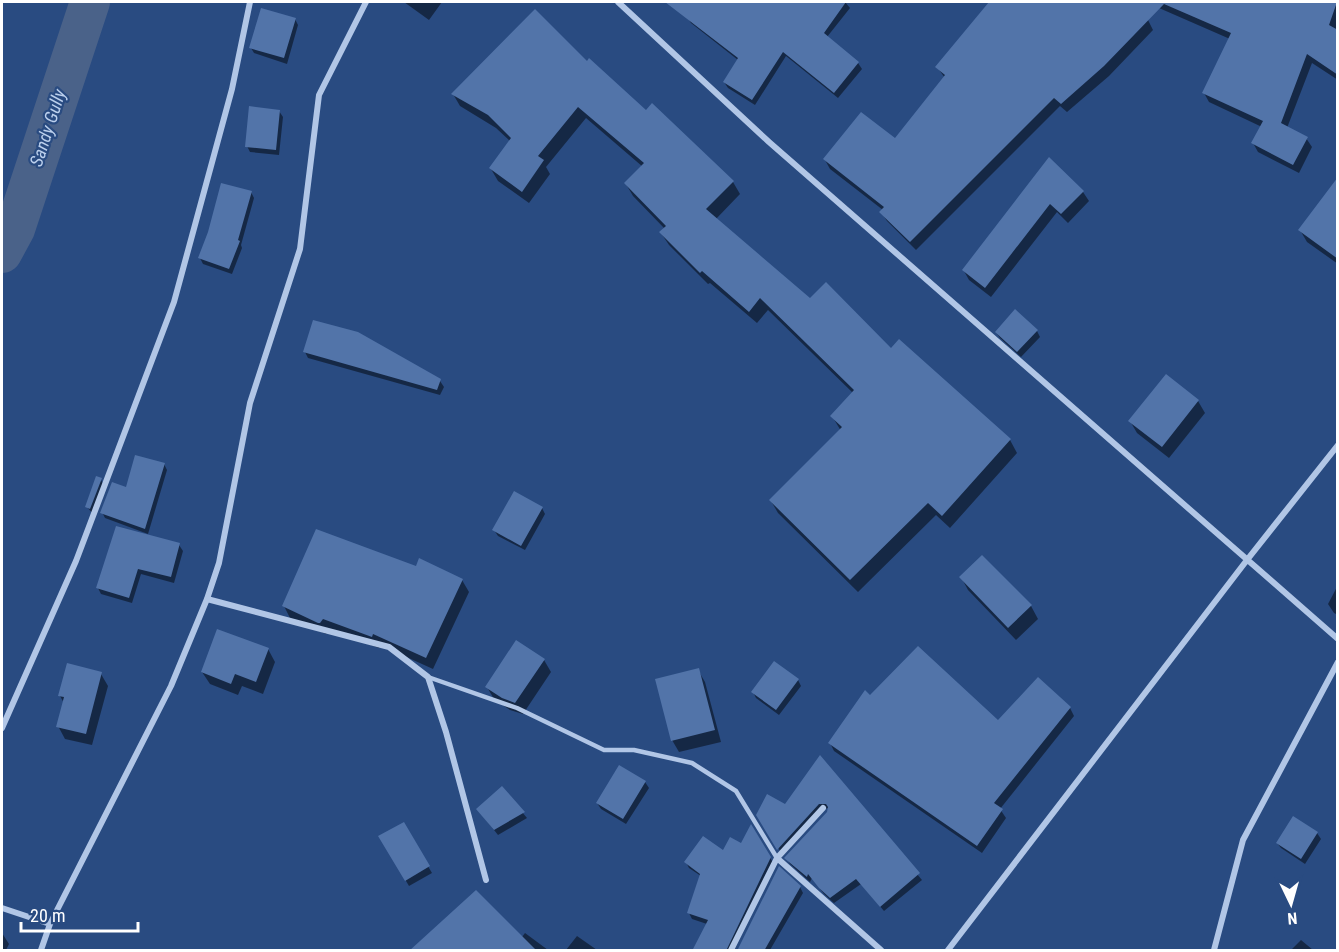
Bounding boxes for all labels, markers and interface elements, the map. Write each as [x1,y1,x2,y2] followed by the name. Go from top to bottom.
[25,86,70,169] water label: Sandy Gully
[1261,874,1321,934] north arrow
[21,895,138,933] scale bar
[30,905,65,926] text: 20 m
[1287,909,1298,928] text: N

